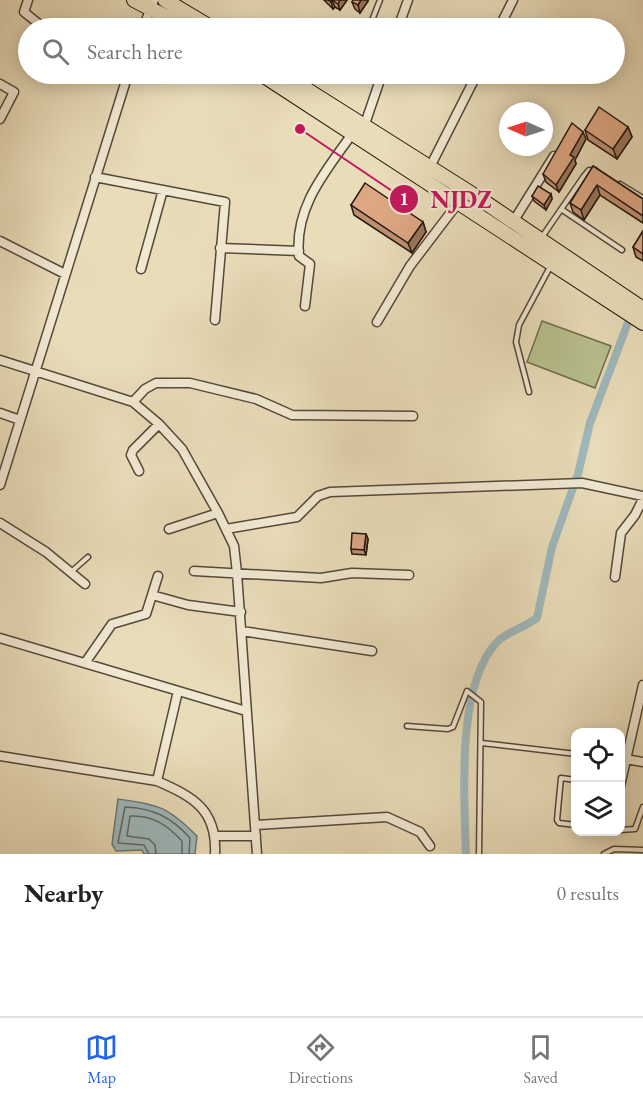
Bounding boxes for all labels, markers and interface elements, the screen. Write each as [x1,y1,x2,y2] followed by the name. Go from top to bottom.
[18,18,625,84] search box
[39,35,72,68] icon: search
[87,37,182,66] text: Search here
[499,102,553,156] north arrow
[389,178,504,220] callout: NJDZ
[431,184,492,215] text: NJDZ
[399,187,409,210] text: 1
[571,728,625,836] map controls
[571,728,625,782] button: locate
[571,782,625,836] button: layers
[24,876,104,910] text: Nearby
[556,880,619,906] text: 0 results
[85,1031,118,1088] tab: Map
[289,1031,353,1088] tab: Directions
[523,1031,558,1088] tab: Saved

